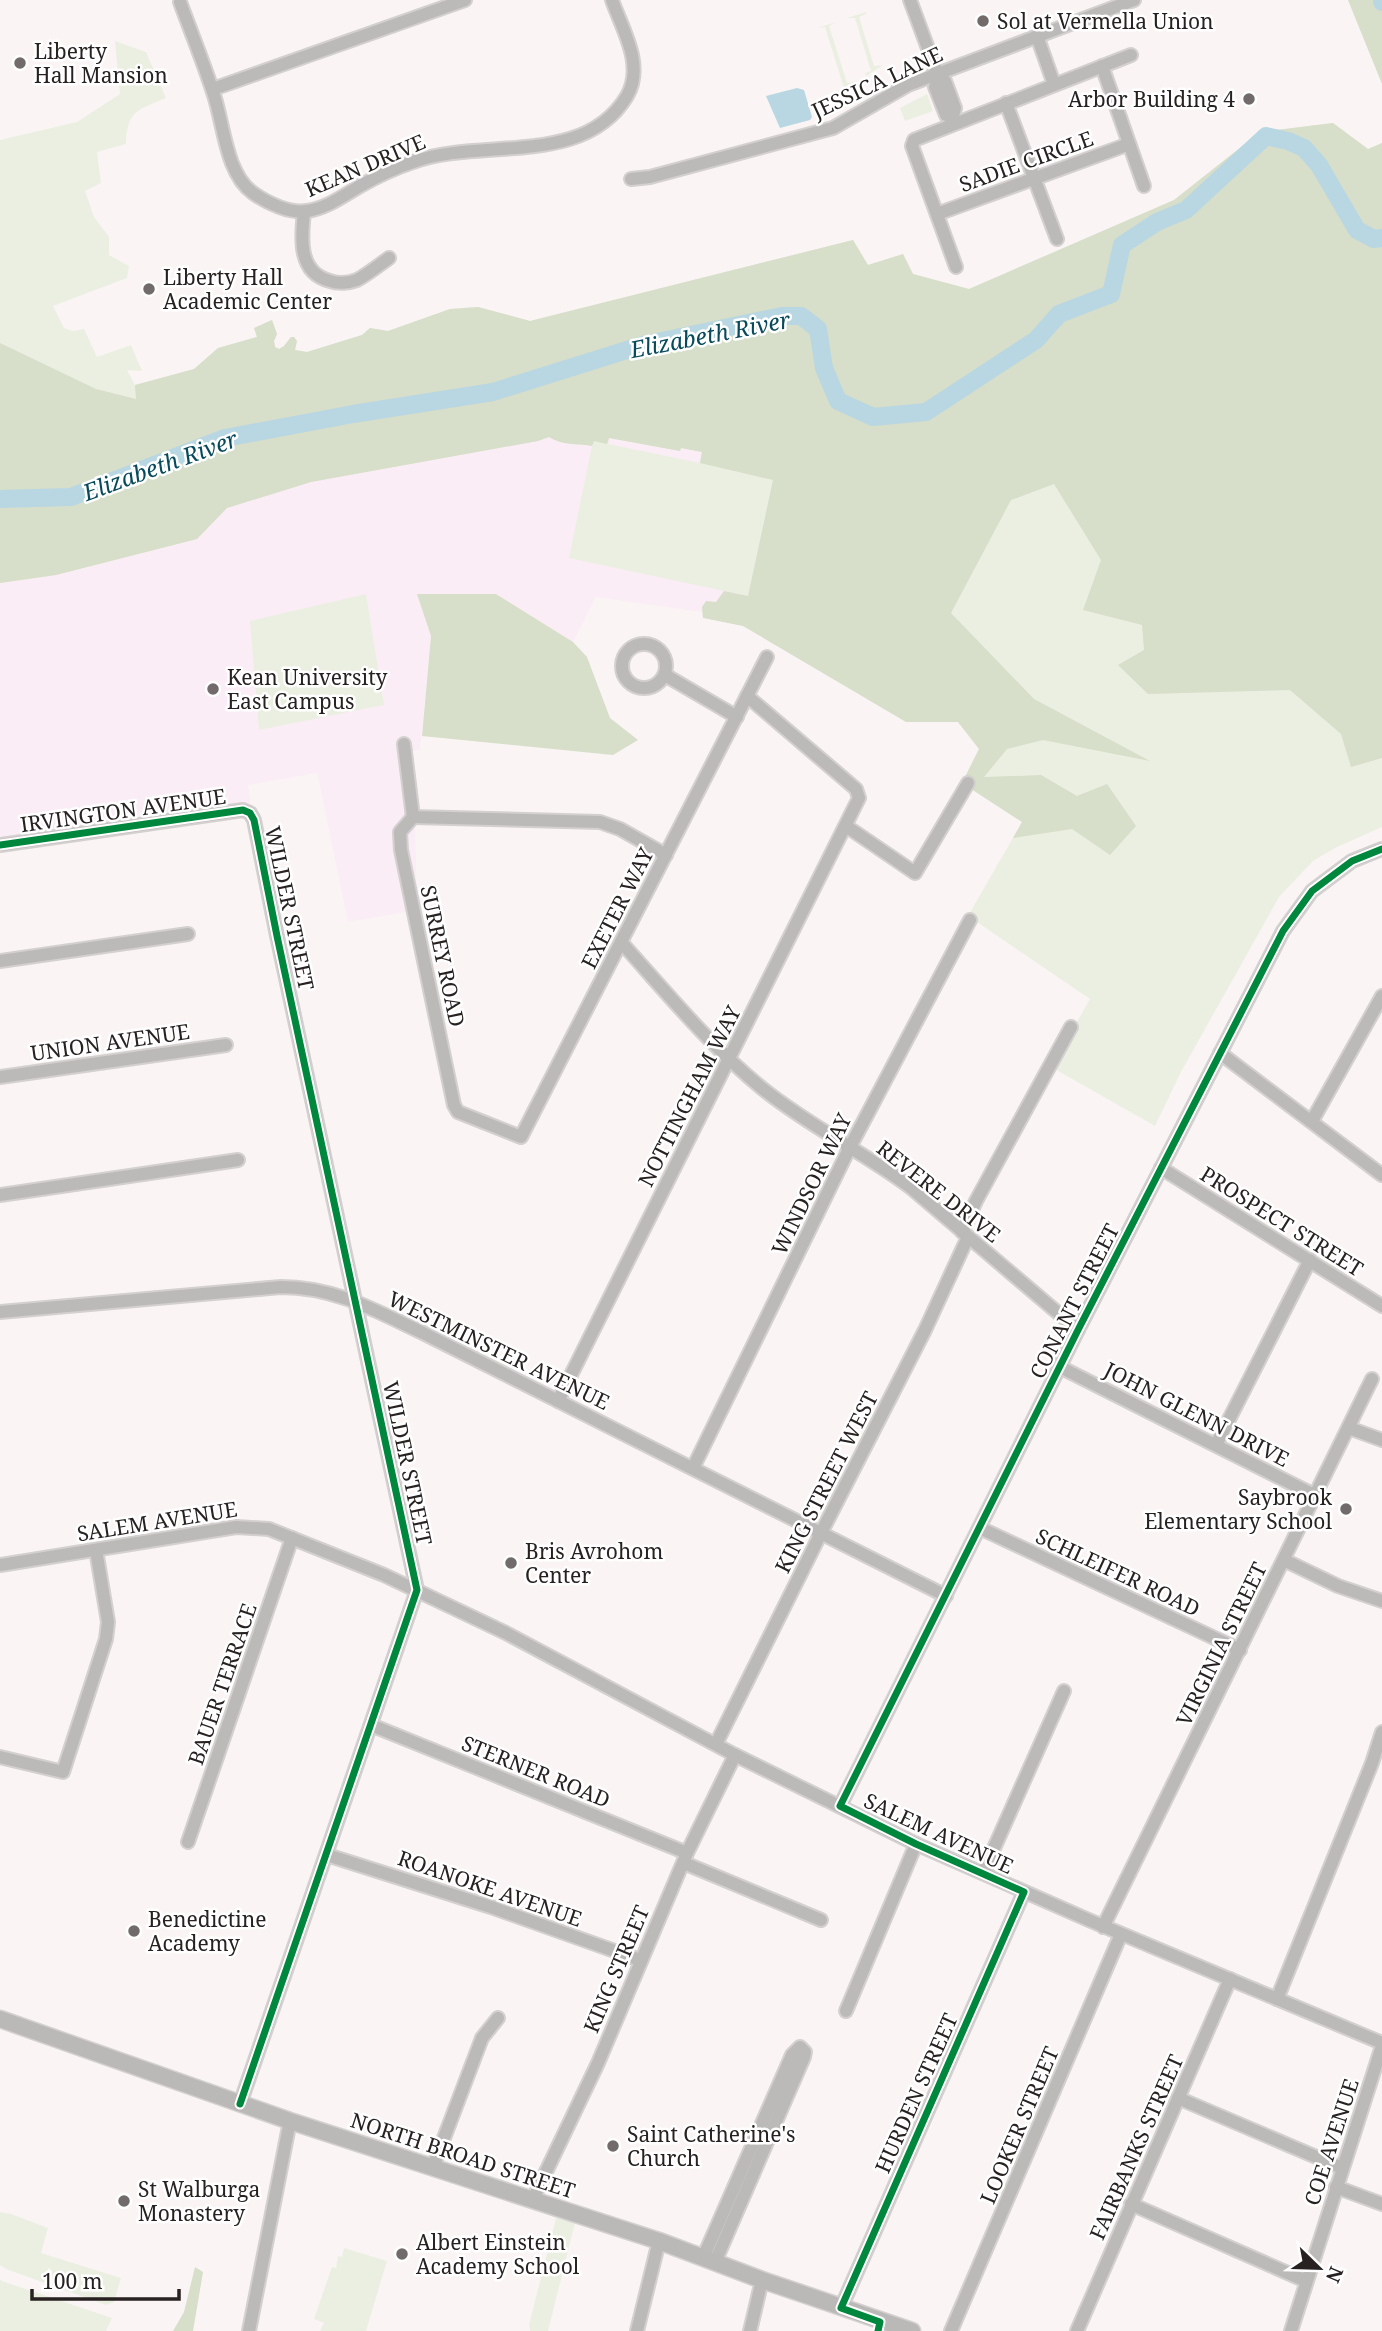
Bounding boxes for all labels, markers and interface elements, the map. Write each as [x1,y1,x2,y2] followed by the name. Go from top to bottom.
[997,7,1214,35] place label: Sol at Vermella Union
[975,13,991,29] marker: Sol at Vermella Union
[34,37,168,89] place label: Liberty Hall Mansion
[806,39,947,125] street label: JESSICA LANE
[12,55,28,71] marker: Liberty Hall Mansion
[1068,85,1235,113] place label: Arbor Building 4
[1241,91,1257,107] marker: Arbor Building 4
[955,124,1097,198] street label: SADIE CIRCLE
[301,127,429,203] street label: KEAN DRIVE
[163,263,332,315] place label: Liberty Hall Academic Center
[141,281,157,297] marker: Liberty Hall Academic Center
[626,303,793,365] water label: Elizabeth River
[77,422,242,508] water label: Elizabeth River
[227,663,388,715] place label: Kean University East Campus
[205,681,221,697] marker: Kean University East Campus
[18,782,228,838] street label: IRVINGTON AVENUE
[259,823,321,993] street label: WILDER STREET
[575,842,660,973] street label: EXETER WAY
[414,883,472,1029] street label: SURREY ROAD
[631,1000,747,1191] street label: NOTTINGHAM WAY
[29,1017,191,1067] street label: UNION AVENUE
[765,1108,858,1259] street label: WINDSOR WAY
[871,1134,1007,1248] street label: REVERE DRIVE
[1195,1160,1369,1282] street label: PROSPECT STREET
[1023,1219,1125,1383] street label: CONANT STREET
[384,1284,614,1416] street label: WESTMINSTER AVENUE
[1099,1355,1294,1473] street label: JOHN GLENN DRIVE
[377,1378,439,1548] street label: WILDER STREET
[768,1386,884,1577] street label: KING STREET WEST
[1144,1483,1333,1535] place label: Saybrook Elementary School
[75,1495,239,1547] street label: SALEM AVENUE
[1338,1501,1354,1517] marker: Saybrook Elementary School
[1031,1522,1205,1622] street label: SCHLEIFER ROAD
[525,1537,663,1589] place label: Bris Avrohom Center
[503,1555,519,1571] marker: Bris Avrohom Center
[1169,1557,1273,1730] street label: VIRGINIA STREET
[181,1600,263,1768] street label: BAUER TERRACE
[458,1728,614,1814] street label: STERNER ROAD
[860,1786,1018,1880] street label: SALEM AVENUE
[394,1843,586,1933] street label: ROANOKE AVENUE
[577,1901,655,2037] street label: KING STREET
[148,1905,267,1957] place label: Benedictine Academy
[126,1923,142,1939] marker: Benedictine Academy
[868,2009,964,2177] street label: HURDEN STREET
[973,2042,1065,2208] street label: LOOKER STREET
[1083,2050,1189,2244] street label: FAIRBANKS STREET
[1297,2075,1365,2209] street label: COE AVENUE
[347,2105,579,2205] street label: NORTH BROAD STREET
[627,2120,796,2172] place label: Saint Catherine's Church
[605,2138,621,2154] marker: Saint Catherine's Church
[138,2175,260,2227] place label: St Walburga Monastery
[116,2193,132,2209] marker: St Walburga Monastery
[416,2228,580,2280] place label: Albert Einstein Academy School
[1284,2233,1354,2303] north arrow
[394,2246,410,2262] marker: Albert Einstein Academy School
[32,2258,178,2302] scale bar
[1320,2263,1350,2287] text: N
[42,2267,103,2295] text: 100 m

